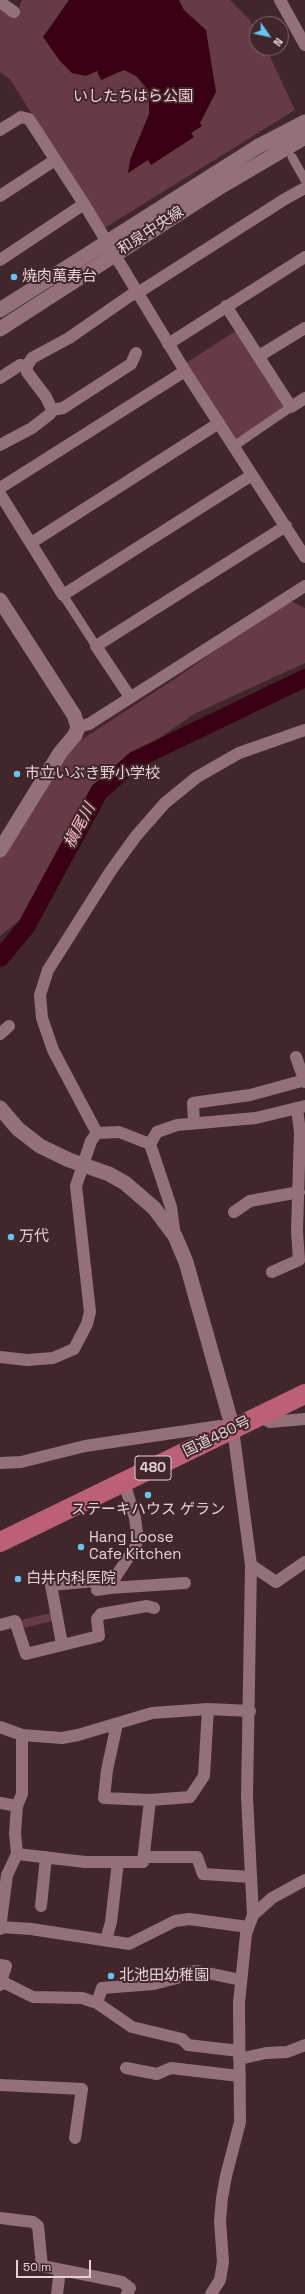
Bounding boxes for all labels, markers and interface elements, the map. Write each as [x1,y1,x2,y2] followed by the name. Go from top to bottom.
[249,16,289,56] north arrow
[270,35,286,49] text: N
[73,88,193,106] park label: いしたちはら公園
[115,203,187,259] street label: 和泉中央線
[22,268,97,286] place label: 焼肉萬寿台
[9,272,19,282] marker: 焼肉萬寿台
[25,765,160,783] place label: 市立いぶき野小学校
[12,769,22,779] marker: 市立いぶき野小学校
[60,800,100,852] water label: 槇尾川
[19,1228,49,1246] place label: 万代
[6,1232,16,1242] marker: 万代
[180,1413,254,1461] street label: 国道480号
[135,1456,171,1480] road number: 480
[143,1490,153,1500] marker: ステーキハウス ゲラン
[71,1501,225,1519] place label: ステーキハウス ゲラン
[89,1529,181,1564] place label: Hang Loose Cafe Kitchen
[76,1542,86,1552] marker: Hang Loose Cafe Kitchen
[26,1570,116,1588] place label: 白井内科医院
[13,1574,23,1584] marker: 白井内科医院
[119,1967,209,1985] place label: 北池田幼稚園
[106,1971,116,1981] marker: 北池田幼稚園
[18,2252,93,2278] scale bar
[23,2259,51,2275] text: 50 m

